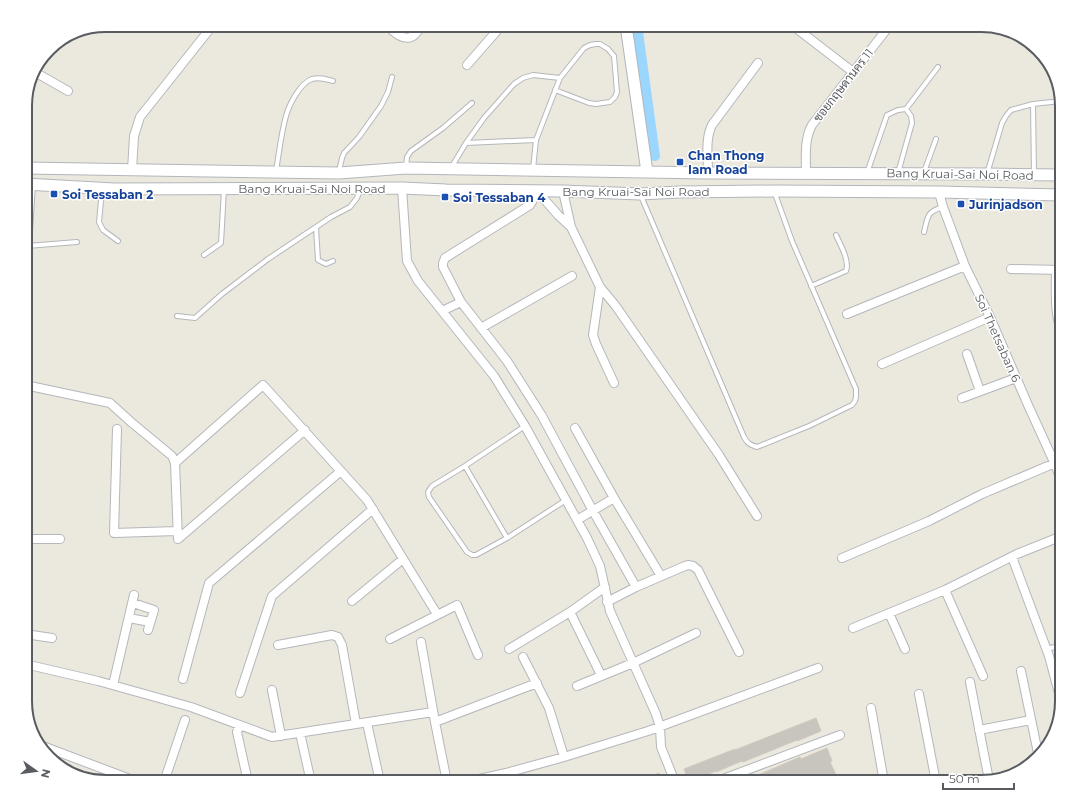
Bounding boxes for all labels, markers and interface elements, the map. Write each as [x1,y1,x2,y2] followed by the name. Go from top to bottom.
[810,45,876,125] street label: ซอยกฤษดานคร 11
[688,148,764,177] place label: Chan Thong Iam Road
[675,157,685,167] marker: Chan Thong Iam Road
[886,165,1034,183] street label: Bang Kruai-Sai Noi Road
[238,181,386,196] street label: Bang Kruai-Sai Noi Road
[562,184,710,199] street label: Bang Kruai-Sai Noi Road
[62,187,153,202] place label: Soi Tessaban 2
[49,189,59,199] marker: Soi Tessaban 2
[453,190,546,205] place label: Soi Tessaban 4
[440,192,450,202] marker: Soi Tessaban 4
[968,197,1043,212] place label: Jurinjadson
[956,199,966,209] marker: Jurinjadson
[972,292,1024,384] street label: Soi Thetsaban 6
[16,751,56,791] north arrow
[943,765,1014,791] scale bar
[38,767,54,779] text: N
[949,771,980,786] text: 50 m

